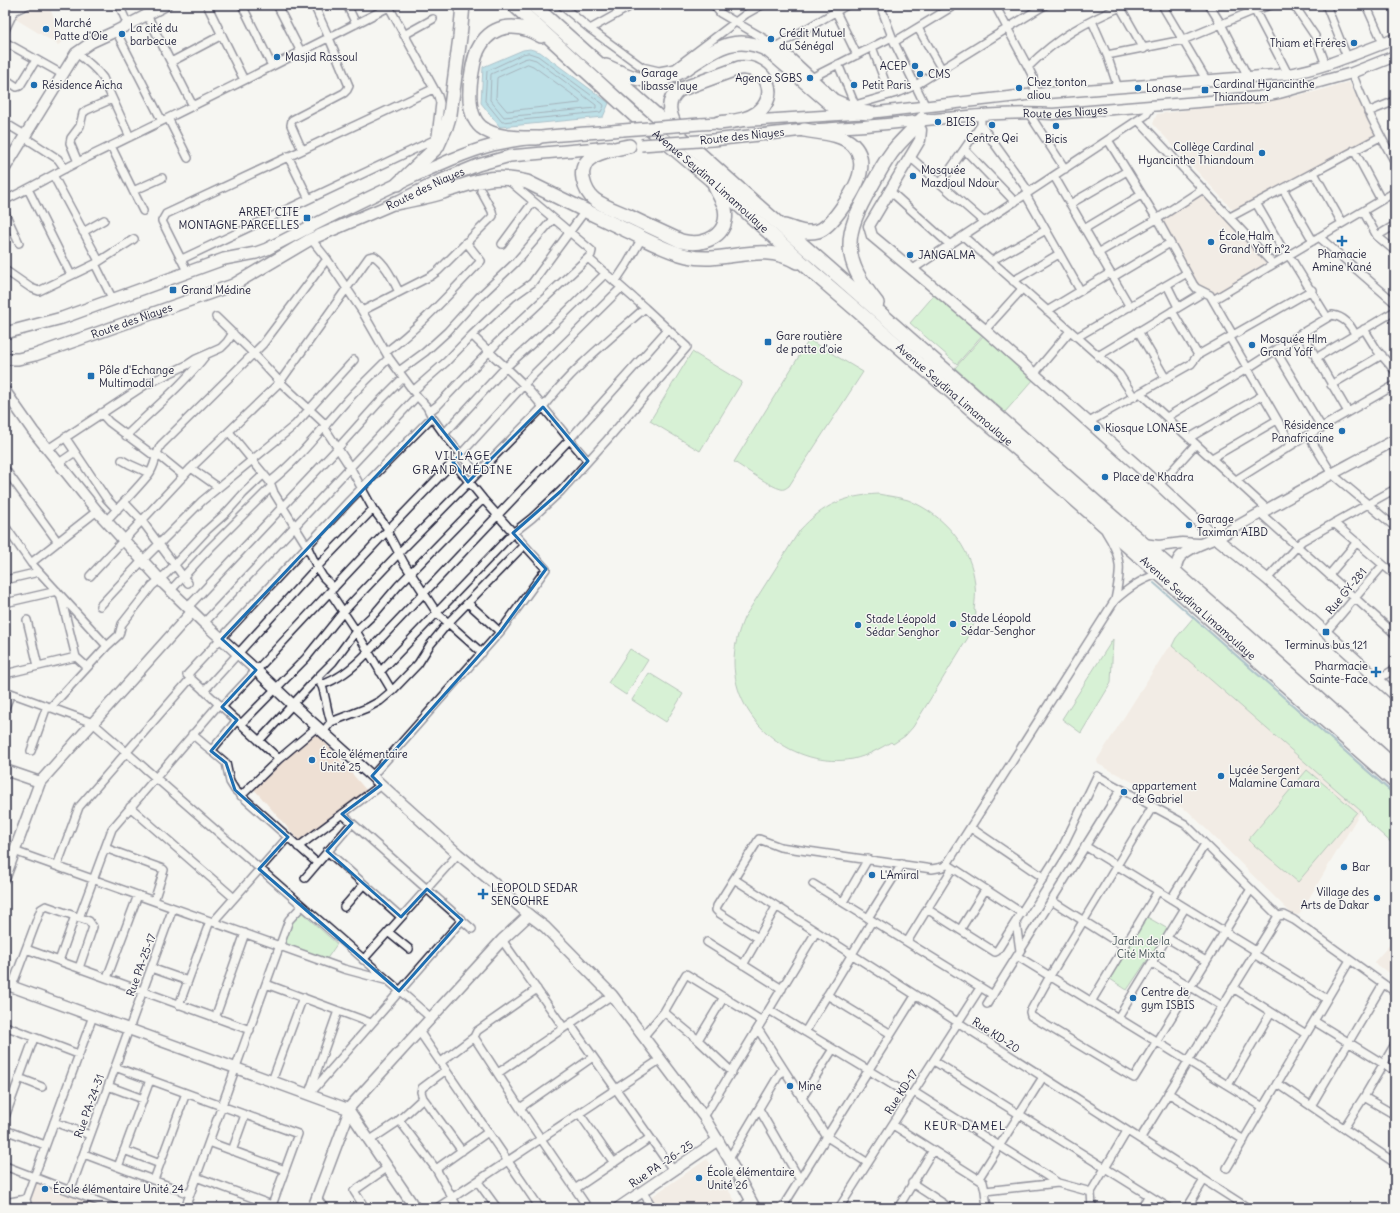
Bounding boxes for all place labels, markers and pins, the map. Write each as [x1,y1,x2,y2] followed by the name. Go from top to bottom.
[54,16,108,43] place label: Marché Patte d'Oie
[130,21,178,48] place label: La cité du barbecue
[41,24,51,34] marker: Marché Patte d'Oie
[779,26,845,53] place label: Crédit Mutuel du Sénégal
[117,29,127,39] marker: La cité du barbecue
[766,34,776,44] marker: Crédit Mutuel du Sénégal
[1270,36,1346,50] place label: Thiam et Fréres
[1349,38,1359,48] marker: Thiam et Fréres
[285,50,357,64] place label: Masjid Rassoul
[272,52,282,62] marker: Masjid Rassoul
[880,59,907,73] place label: ACEP
[910,61,920,71] marker: ACEP
[641,66,698,93] place label: Garage libasse laye
[928,67,950,81] place label: CMS
[915,69,925,79] marker: CMS
[735,71,802,85] place label: Agence SGBS
[805,73,815,83] marker: Agence SGBS
[628,74,638,84] marker: Garage libasse laye
[1027,75,1087,102] place label: Chez tonton aliou
[1213,77,1315,104] place label: Cardinal Hyancinthe Thiandoum
[42,78,123,92] place label: Résidence Aicha
[862,78,911,92] place label: Petit Paris
[29,80,39,90] marker: Résidence Aicha
[849,80,859,90] marker: Petit Paris
[1146,81,1182,95] place label: Lonase
[1014,83,1024,93] marker: Chez tonton aliou
[1133,83,1143,93] marker: Lonase
[1200,85,1210,95] marker: Cardinal Hyancinthe Thiandoum
[946,115,976,129] place label: BICIS
[933,117,943,127] marker: BICIS
[987,120,997,130] marker: Centre Qei
[1051,121,1061,131] marker: Bicis
[966,131,1018,145] place label: Centre Qei
[1045,132,1067,146] place label: Bicis
[1138,140,1254,167] place label: Collège Cardinal Hyancinthe Thiandoum
[1257,148,1267,158] marker: Collège Cardinal Hyancinthe Thiandoum
[921,163,1000,190] place label: Mosquée Mazdjoul Ndour
[908,171,918,181] marker: Mosquée Mazdjoul Ndour
[179,205,299,232] place label: ARRET CITE MONTAGNE PARCELLES
[302,213,312,223] marker: ARRET CITE MONTAGNE PARCELLES
[1219,228,1290,256] place label: École Halm Grand Yoff n°2
[1337,236,1347,246] marker: Phamacie Amine Kané
[1206,237,1216,247] marker: École Halm Grand Yoff n°2
[1312,247,1372,274] place label: Phamacie Amine Kané
[918,248,975,262] place label: JANGALMA
[905,250,915,260] marker: JANGALMA
[181,283,251,297] place label: Grand Médine
[168,285,178,295] marker: Grand Médine
[776,329,842,356] place label: Gare routière de patte d'oie
[1260,332,1327,359] place label: Mosquée Hlm Grand Yoff
[763,337,773,347] marker: Gare routière de patte d'oie
[1247,340,1257,350] marker: Mosquée Hlm Grand Yoff
[99,363,174,390] place label: Pôle d'Echange Multimodal
[86,371,96,381] marker: Pôle d'Echange Multimodal
[1272,418,1334,445] place label: Résidence Panafricaine
[1105,421,1188,435] place label: Kiosque LONASE
[1092,423,1102,433] marker: Kiosque LONASE
[1337,426,1347,436] marker: Résidence Panafricaine
[1113,470,1194,484] place label: Place de Khadra
[1100,472,1110,482] marker: Place de Khadra
[1197,512,1268,539] place label: Garage Taximan AIBD
[1184,520,1194,530] marker: Garage Taximan AIBD
[961,611,1036,638] place label: Stade Léopold Sédar-Senghor
[866,612,940,639] place label: Stade Léopold Sédar Senghor
[948,619,958,629] marker: Stade Léopold Sédar-Senghor
[853,620,863,630] marker: Stade Léopold Sédar Senghor
[1321,627,1331,637] marker: Terminus bus 121
[1285,638,1367,652] place label: Terminus bus 121
[1309,659,1368,686] place label: Pharmacie Sainte-Face
[1371,667,1381,677] marker: Pharmacie Sainte-Face
[320,746,408,774] place label: École élémentaire Unité 25
[307,755,317,765] marker: École élémentaire Unité 25
[1229,763,1320,790] place label: Lycée Sergent Malamine Camara
[1216,771,1226,781] marker: Lycée Sergent Malamine Camara
[1132,779,1197,806] place label: appartement de Gabriel
[1119,787,1129,797] marker: appartement de Gabriel
[1352,860,1370,874] place label: Bar
[1339,862,1349,872] marker: Bar
[880,868,919,882] place label: L'Amiral
[867,870,877,880] marker: L'Amiral
[491,881,578,908] place label: LEOPOLD SEDAR SENGOHRE
[1301,885,1369,912] place label: Village des Arts de Dakar
[478,889,488,899] marker: LEOPOLD SEDAR SENGOHRE
[1372,893,1382,903] marker: Village des Arts de Dakar
[1141,985,1195,1012] place label: Centre de gym ISBIS
[1128,993,1138,1003] marker: Centre de gym ISBIS
[798,1079,822,1093] place label: Mine
[785,1081,795,1091] marker: Mine
[707,1164,795,1192] place label: École élémentaire Unité 26
[694,1173,704,1183] marker: École élémentaire Unité 26
[53,1181,184,1196] place label: École élémentaire Unité 24
[40,1184,50,1194] marker: École élémentaire Unité 24

